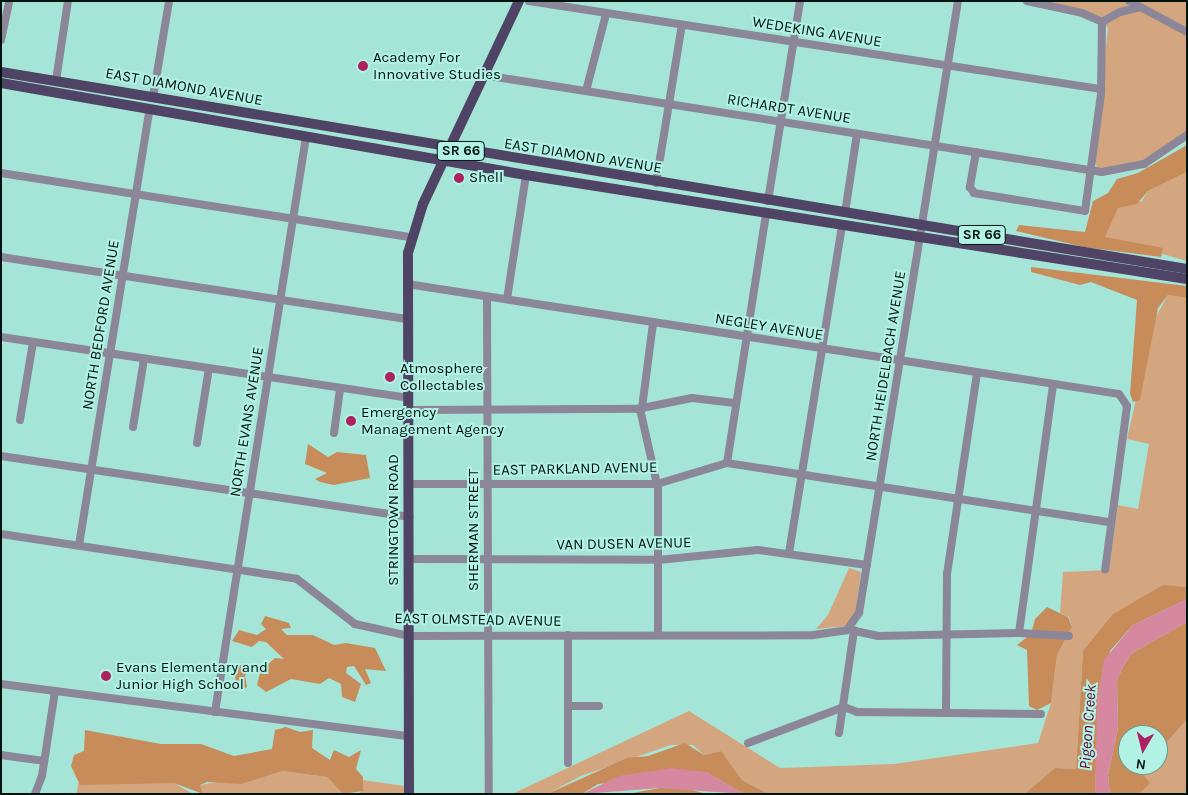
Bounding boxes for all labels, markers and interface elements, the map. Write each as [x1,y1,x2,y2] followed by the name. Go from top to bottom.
[751,13,883,51] street label: WEDEKING AVENUE
[373,48,501,83] place label: Academy For Innovative Studies
[357,60,369,72] marker: Academy For Innovative Studies
[104,64,264,110] street label: EAST DIAMOND AVENUE
[726,90,852,128] street label: RICHARDT AVENUE
[503,135,663,177] street label: EAST DIAMOND AVENUE
[436,140,486,162] road number: SR 66
[469,169,503,187] place label: Shell
[453,172,465,184] marker: Shell
[957,224,1007,246] road number: SR 66
[79,239,123,411] street label: NORTH BEDFORD AVENUE
[862,270,910,462] street label: NORTH HEIDELBACH AVENUE
[714,310,824,344] street label: NEGLEY AVENUE
[226,346,268,498] street label: NORTH EVANS AVENUE
[400,359,484,394] place label: Atmosphere Collectables
[384,371,396,383] marker: Atmosphere Collectables
[361,403,504,438] place label: Emergency Management Agency
[345,415,357,427] marker: Emergency Management Agency
[385,454,403,586] street label: STRINGTOWN ROAD
[492,459,658,479] street label: EAST PARKLAND AVENUE
[465,469,483,591] street label: SHERMAN STREET
[556,534,692,554] street label: VAN DUSEN AVENUE
[394,610,562,630] street label: EAST OLMSTEAD AVENUE
[116,658,268,693] place label: Evans Elementary and Junior High School
[100,670,112,682] marker: Evans Elementary and Junior High School
[1075,684,1101,770] water label: Pigeon Creek
[1118,725,1168,775] north arrow
[1135,755,1147,773] text: N

